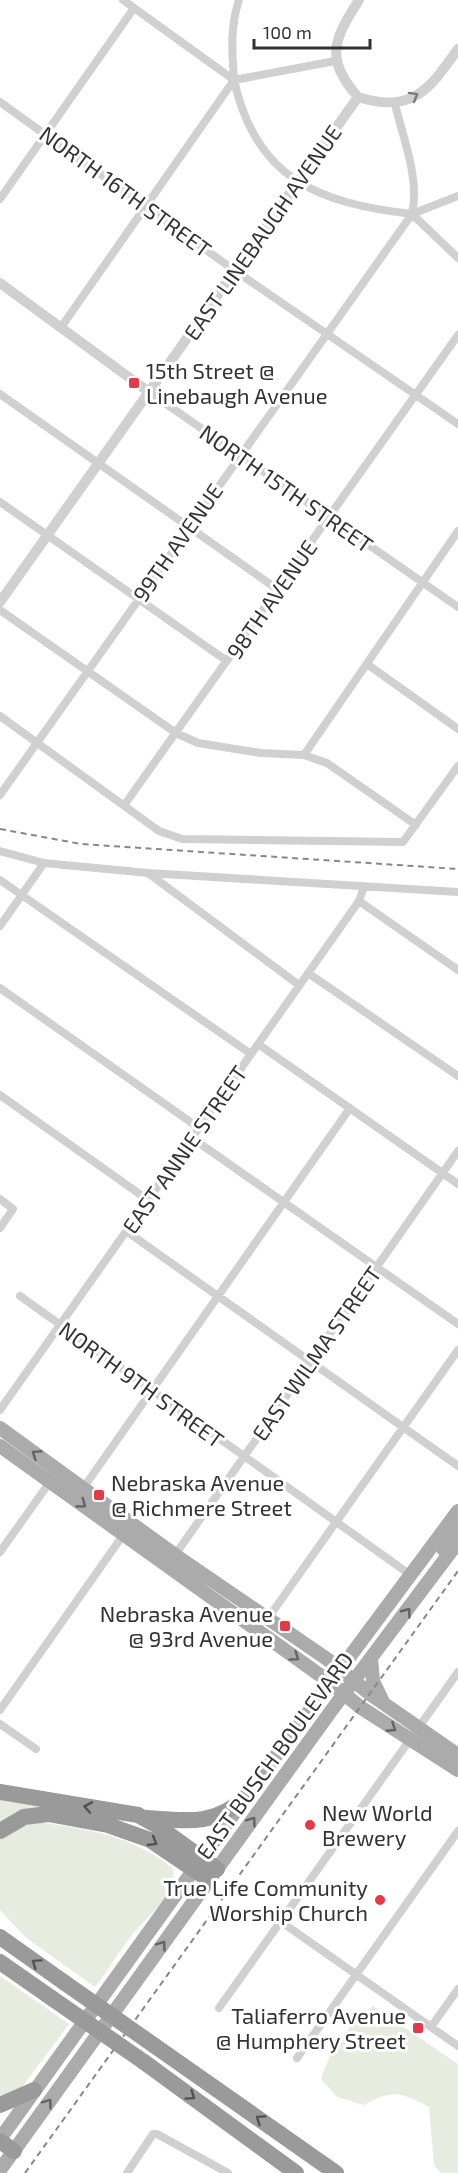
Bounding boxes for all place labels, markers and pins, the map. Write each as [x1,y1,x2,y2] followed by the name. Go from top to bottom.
[146,357,328,408] place label: 15th Street @ Linebaugh Avenue
[127,376,141,390] marker: 15th Street @ Linebaugh Avenue
[111,1469,292,1520] place label: Nebraska Avenue @ Richmere Street
[92,1488,106,1502] marker: Nebraska Avenue @ Richmere Street
[100,1600,273,1651] place label: Nebraska Avenue @ 93rd Avenue
[278,1619,292,1633] marker: Nebraska Avenue @ 93rd Avenue
[322,1799,433,1850] place label: New World Brewery
[303,1818,317,1832] marker: New World Brewery
[163,1874,368,1925] place label: True Life Community Worship Church
[373,1893,387,1907] marker: True Life Community Worship Church
[215,2002,406,2053] place label: Taliaferro Avenue @ Humphery Street
[411,2021,425,2035] marker: Taliaferro Avenue @ Humphery Street

